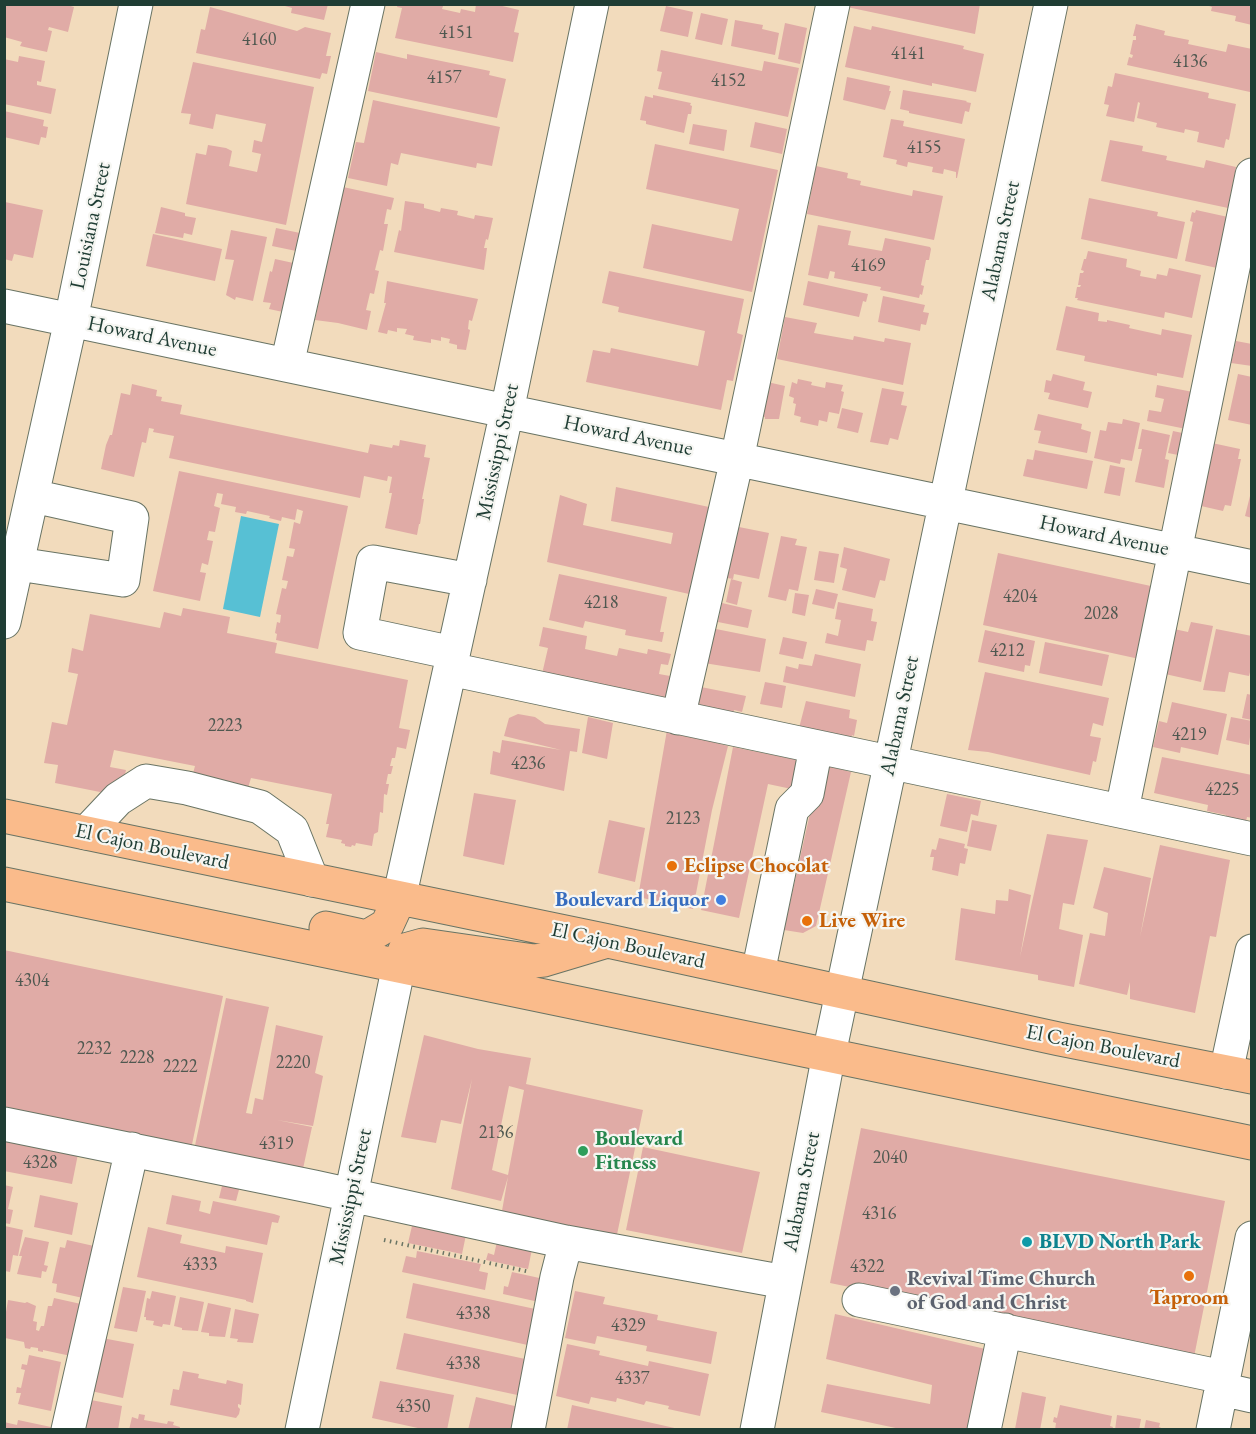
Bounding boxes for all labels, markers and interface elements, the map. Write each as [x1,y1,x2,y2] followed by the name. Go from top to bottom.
[439,22,473,44] house number: 4151
[242,29,276,51] house number: 4160
[891,43,925,65] house number: 4141
[1173,51,1207,73] house number: 4136
[427,67,461,89] house number: 4157
[711,70,745,92] house number: 4152
[907,137,941,159] house number: 4155
[65,160,117,292] street label: Louisiana Street
[976,179,1026,303] street label: Alabama Street
[851,255,885,277] house number: 4169
[85,311,219,363] street label: Howard Avenue
[471,382,525,522] street label: Mississippi Street
[561,410,695,462] street label: Howard Avenue
[1037,510,1171,562] street label: Howard Avenue
[1003,586,1037,608] house number: 4204
[584,592,618,614] house number: 4218
[1084,603,1118,625] house number: 2028
[990,640,1024,662] house number: 4212
[875,654,925,778] street label: Alabama Street
[208,715,242,737] house number: 2223
[1172,724,1206,746] house number: 4219
[511,753,545,775] house number: 4236
[1205,779,1239,801] house number: 4225
[666,808,700,830] house number: 2123
[73,818,231,876] street label: El Cajon Boulevard
[684,853,829,879] place label: Eclipse Chocolat
[665,859,679,873] marker: Eclipse Chocolat
[555,887,709,913] place label: Boulevard Liquor
[714,893,728,907] marker: Boulevard Liquor
[819,908,905,934] place label: Live Wire
[800,914,814,928] marker: Live Wire
[549,917,707,975] street label: El Cajon Boulevard
[15,970,49,992] house number: 4304
[1024,1020,1182,1074] street label: El Cajon Boulevard
[77,1038,111,1060] house number: 2232
[120,1047,154,1069] house number: 2228
[276,1052,310,1074] house number: 2220
[163,1056,197,1078] house number: 2222
[479,1122,513,1144] house number: 2136
[595,1126,683,1176] place label: Boulevard Fitness
[324,1127,378,1267] street label: Mississippi Street
[778,1130,826,1254] street label: Alabama Street
[259,1133,293,1155] house number: 4319
[576,1144,590,1158] marker: Boulevard Fitness
[873,1147,907,1169] house number: 2040
[23,1152,57,1174] house number: 4328
[862,1203,896,1225] house number: 4316
[1039,1229,1201,1255] place label: BLVD North Park
[1020,1235,1034,1249] marker: BLVD North Park
[183,1254,217,1276] house number: 4333
[850,1256,884,1278] house number: 4322
[907,1266,1095,1316] place label: Revival Time Church of God and Christ
[1182,1269,1196,1283] marker: Taproom
[888,1284,902,1298] marker: Revival Time Church of God and Christ
[1149,1285,1229,1311] place label: Taproom
[456,1303,490,1325] house number: 4338
[611,1315,645,1337] house number: 4329
[446,1353,480,1375] house number: 4338
[615,1368,649,1390] house number: 4337
[396,1396,430,1418] house number: 4350

